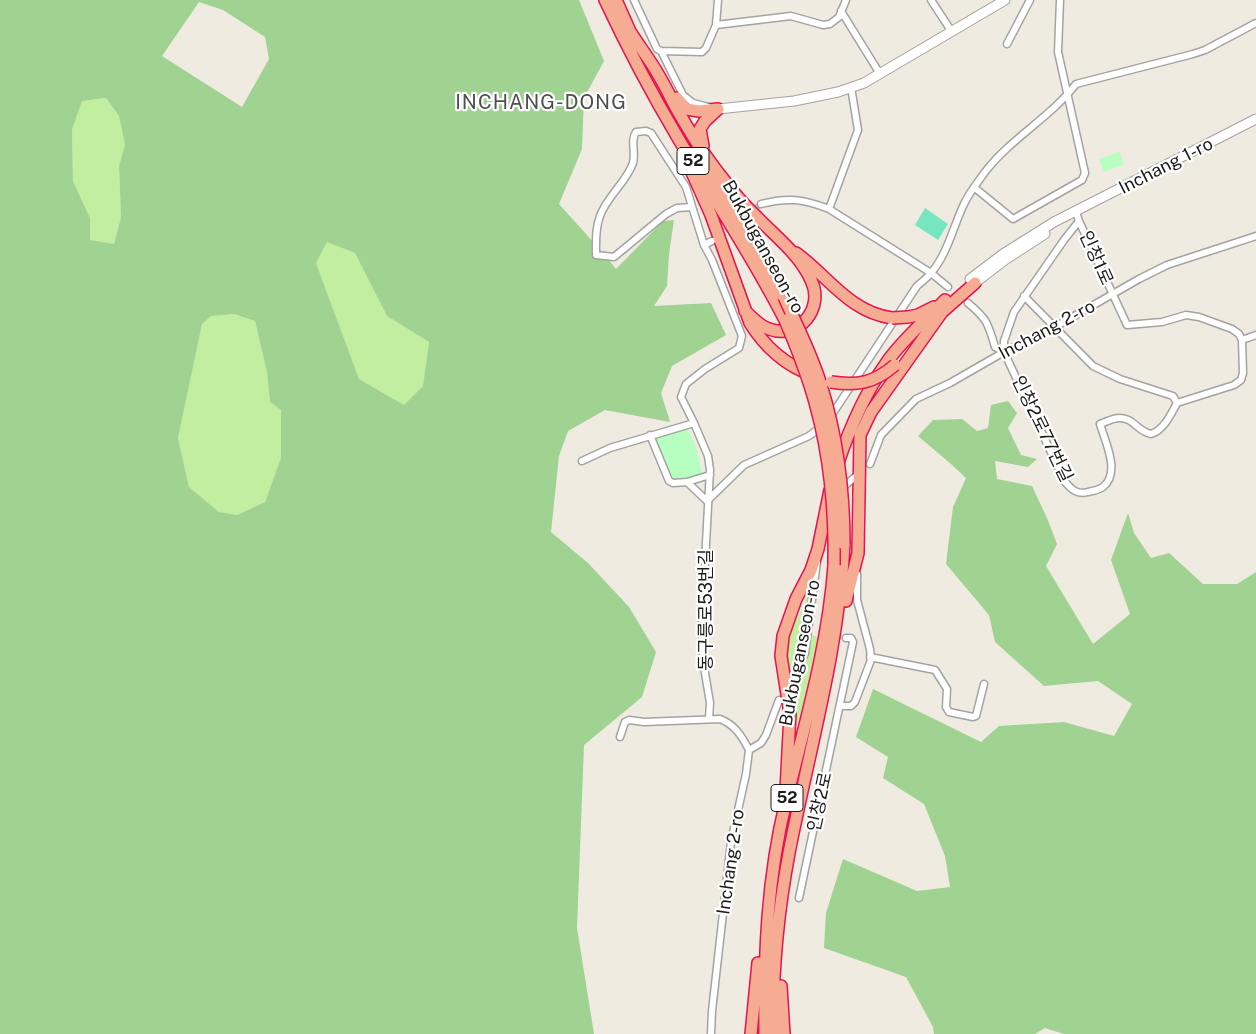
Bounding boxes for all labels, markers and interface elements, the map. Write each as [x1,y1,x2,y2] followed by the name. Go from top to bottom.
[454,91,628,115] district label: INCHANG-DONG
[1115,133,1217,199] street label: Inchang 1-ro
[677,148,709,175] road number: 52
[717,177,809,317] street label: Bukbuganseon-ro
[1075,228,1117,288] street label: 인창1로
[995,296,1099,364] street label: Inchang 2-ro
[1007,372,1077,486] street label: 인창2로77번길
[695,549,717,671] street label: 동구릉로53번길
[775,578,825,728] street label: Bukbuganseon-ro
[803,770,837,834] street label: 인창2로
[771,784,803,811] road number: 52
[713,808,749,916] street label: Inchang 2-ro

